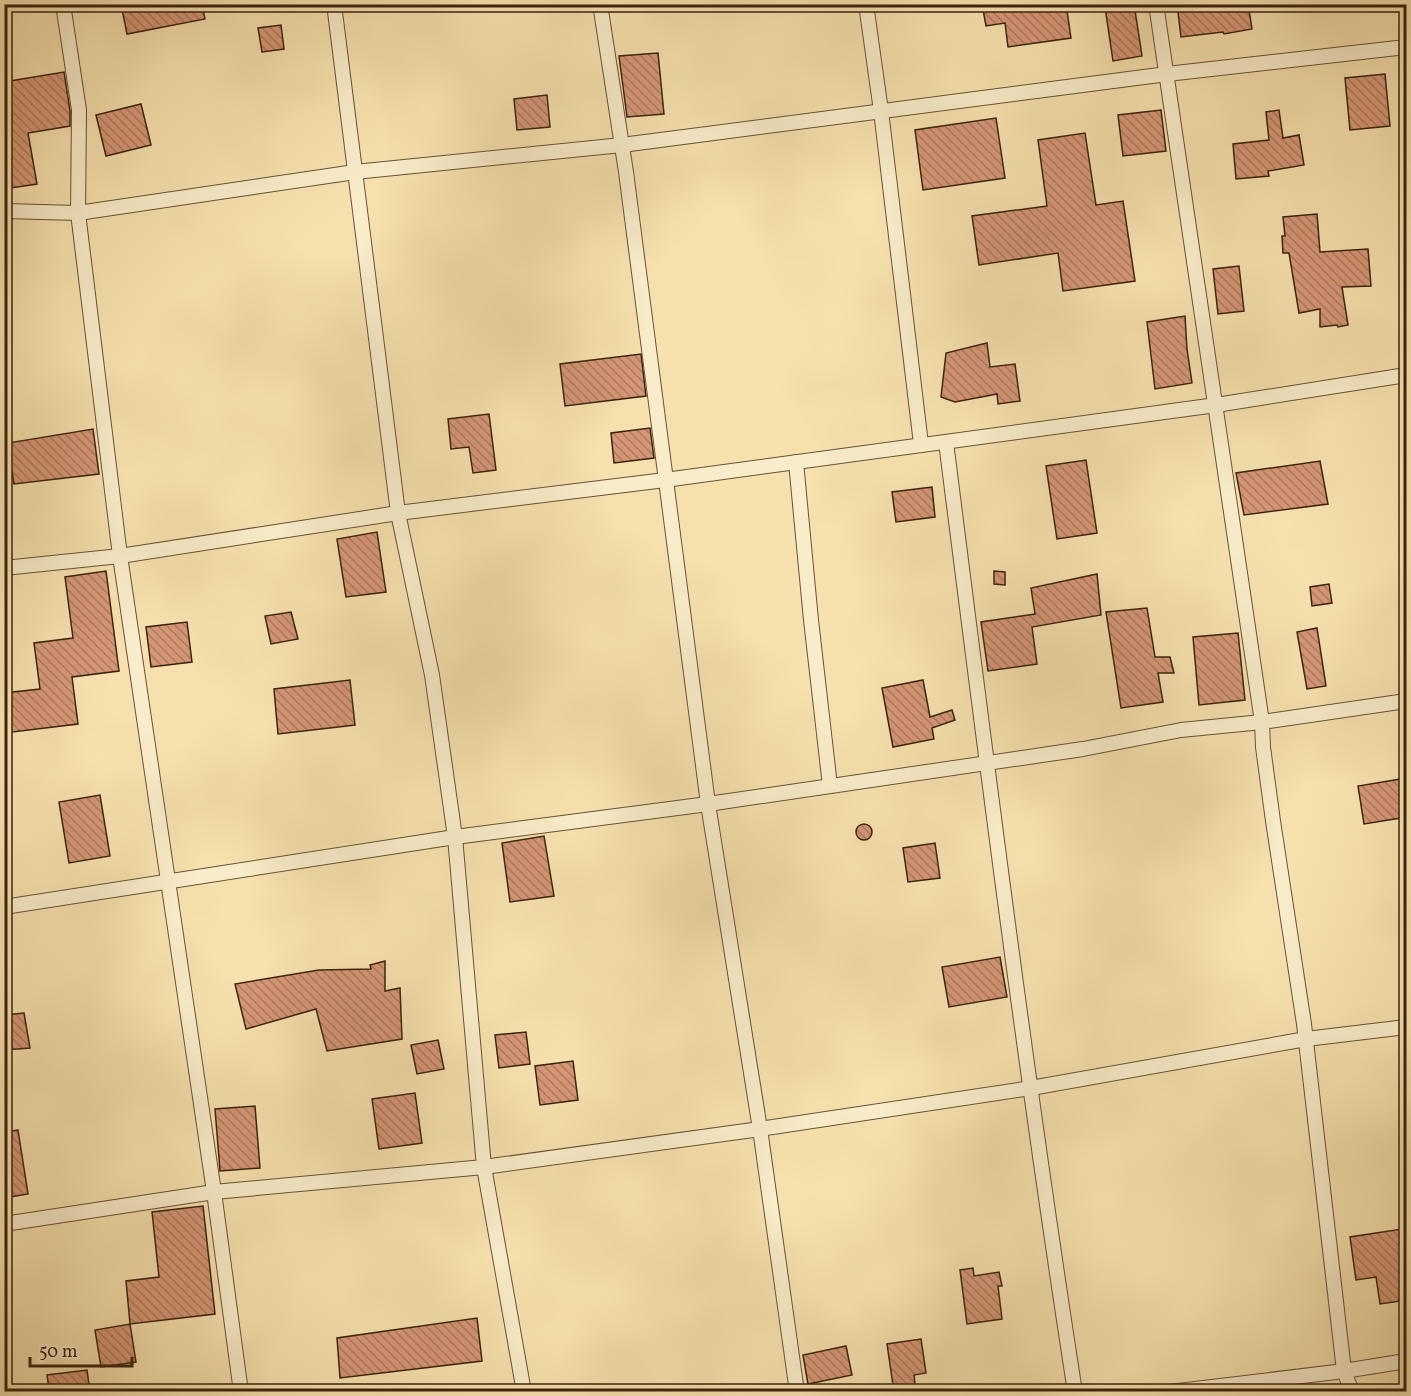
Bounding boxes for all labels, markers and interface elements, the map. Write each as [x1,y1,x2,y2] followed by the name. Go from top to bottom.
[30,1330,132,1368] scale bar
[39,1340,78,1365] text: 50 m

